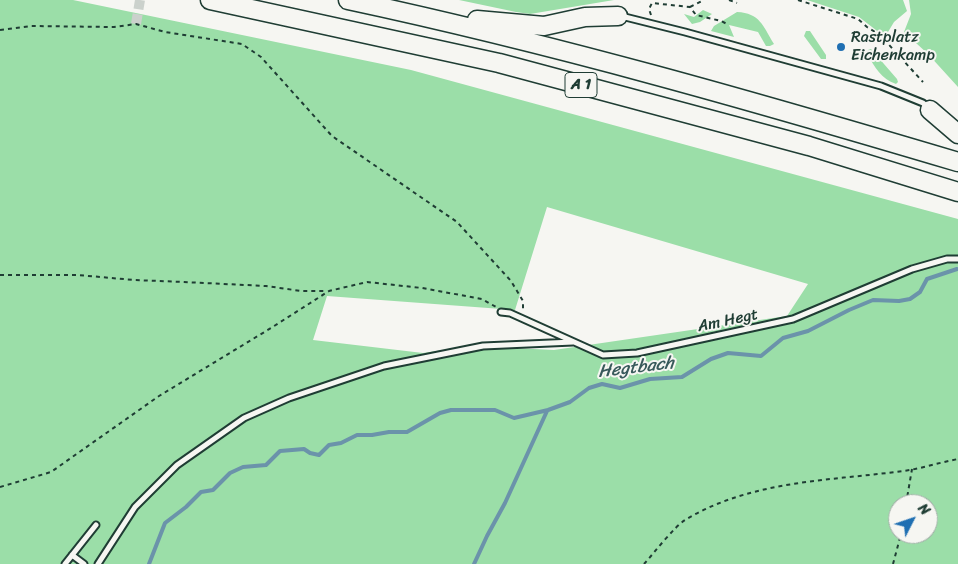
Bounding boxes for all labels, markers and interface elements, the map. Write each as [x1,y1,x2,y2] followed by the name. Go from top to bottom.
[851,28,935,66] place label: Rastplatz Eichenkamp
[835,41,847,53] marker: Rastplatz Eichenkamp
[565,72,597,98] road number: A 1
[696,305,760,337] street label: Am Hegt
[597,353,675,383] water label: Hegtbach
[888,494,938,544] north arrow
[911,498,937,521] text: N

